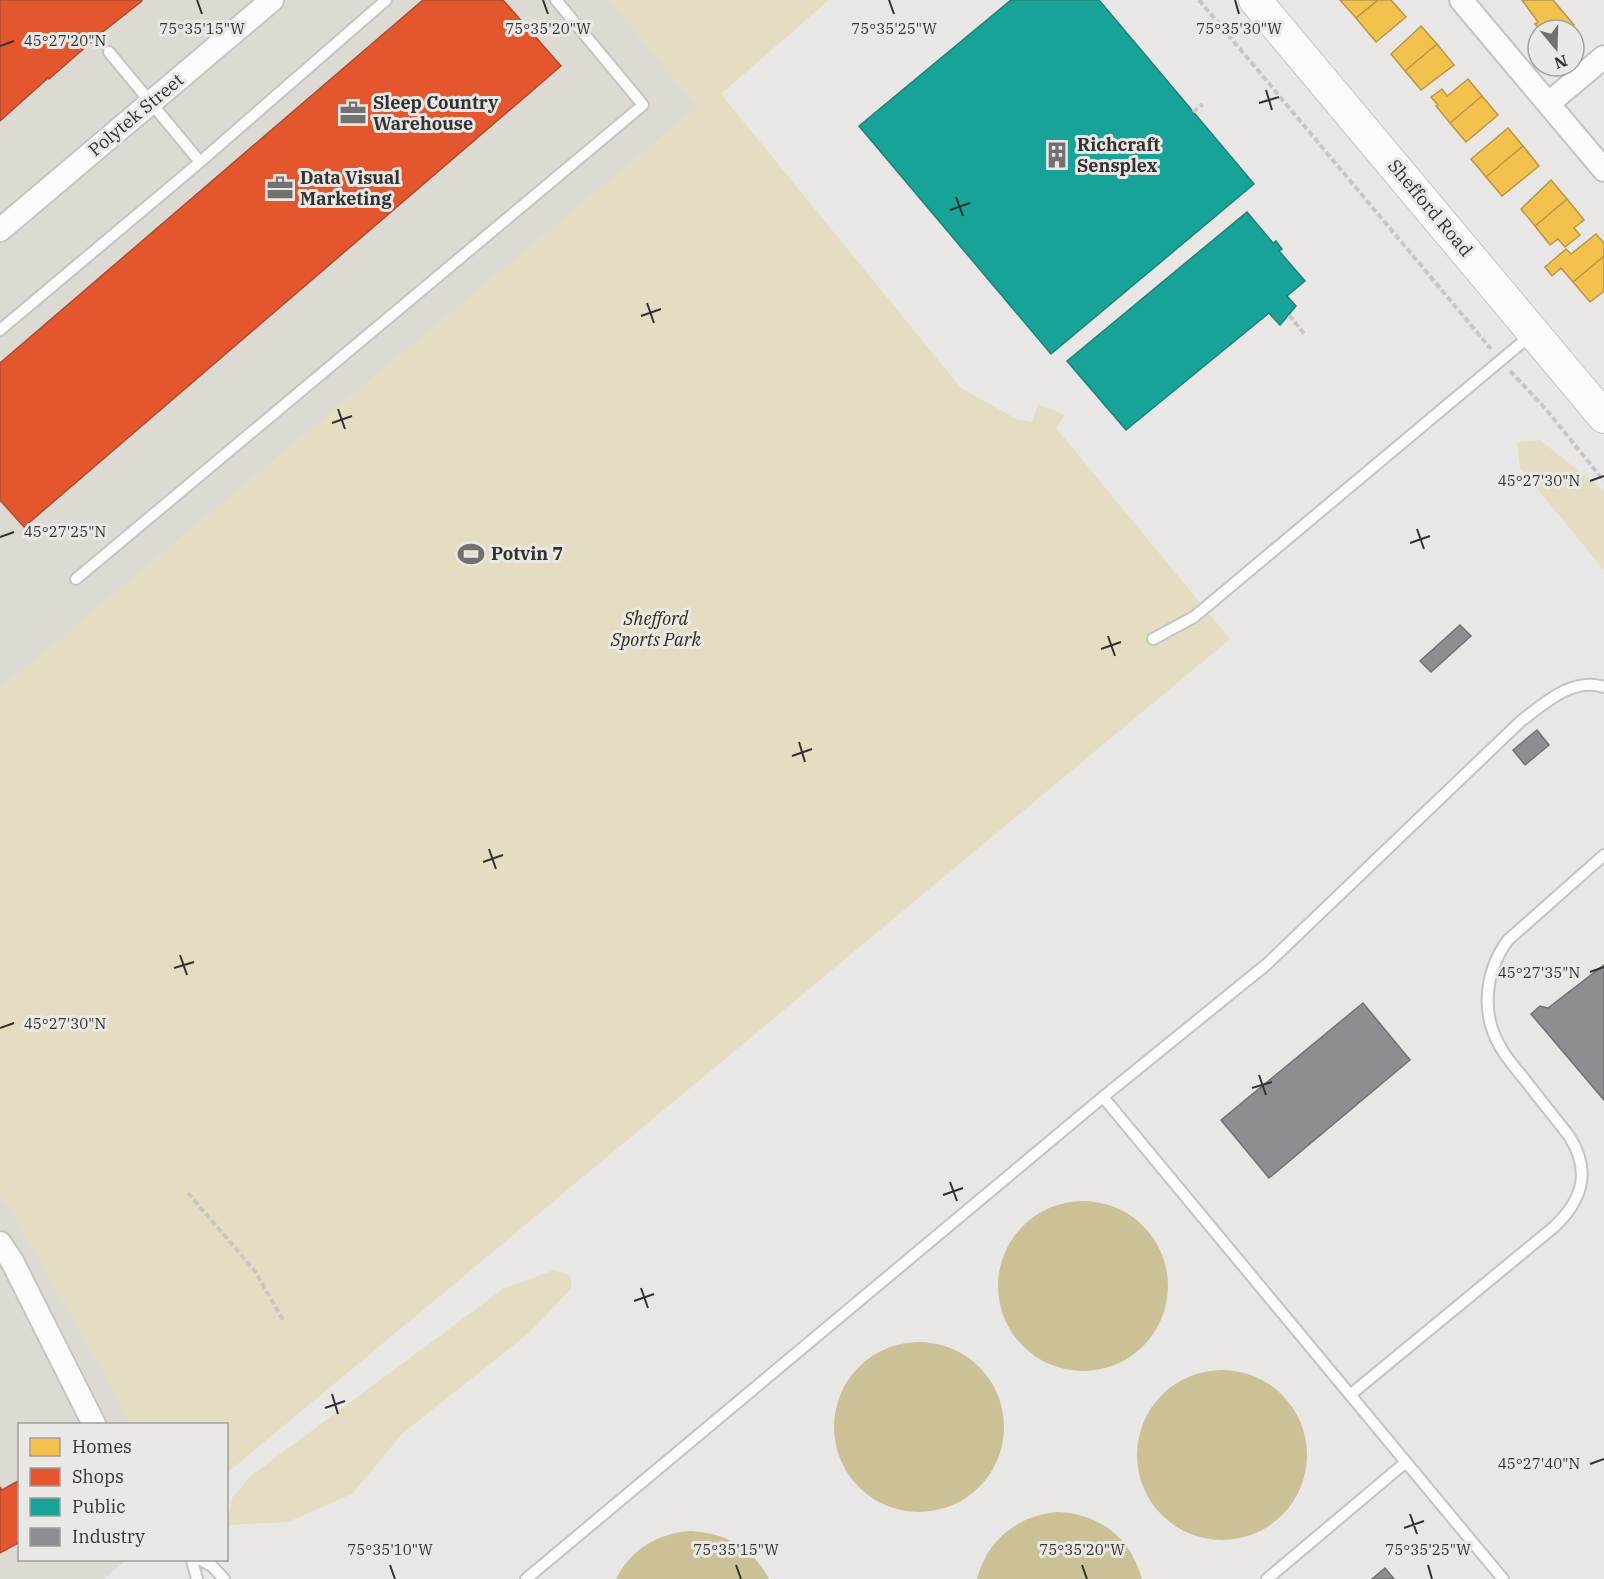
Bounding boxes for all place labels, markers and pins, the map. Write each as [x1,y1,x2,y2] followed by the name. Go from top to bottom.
[373,91,499,135] place label: Sleep Country Warehouse
[338,98,368,128] office icon: Sleep Country Warehouse
[1077,133,1160,177] place label: Richcraft Sensplex
[1042,140,1072,170] building icon: Richcraft Sensplex
[300,166,400,210] place label: Data Visual Marketing
[265,173,295,203] office icon: Data Visual Marketing
[456,539,486,569] sports icon: Potvin 7
[491,542,563,565] place label: Potvin 7

